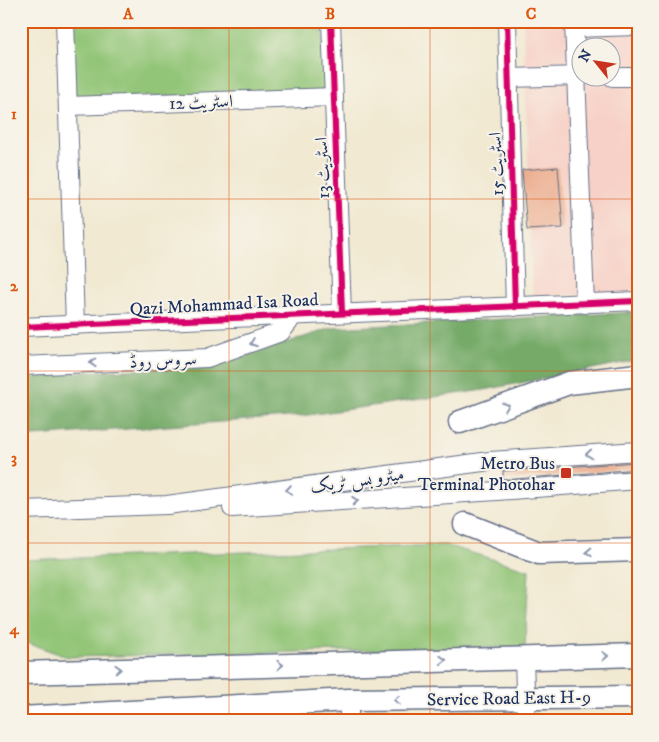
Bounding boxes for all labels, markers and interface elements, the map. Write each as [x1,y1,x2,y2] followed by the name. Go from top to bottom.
[122,4,134,24] text: A
[325,4,335,24] text: B
[526,4,536,24] text: C
[572,38,622,88] north arrow
[575,46,597,65] text: N
[169,91,234,115] street label: اسٹریٹ 12
[11,104,17,124] text: 1
[485,131,509,196] street label: اسٹریٹ 15
[311,137,335,199] street label: اسٹریٹ 13
[10,276,19,296] text: 2
[129,289,319,321] street label: Qazi Mohammad Isa Road
[250,337,258,347] one-way arrow
[129,348,197,374] street label: سروس روڈ
[89,357,97,368] one-way arrow
[501,402,510,412] one-way arrow
[11,448,17,468] text: 3
[585,448,593,459] one-way arrow
[418,453,555,496] place label: Metro Bus Terminal Photohar
[309,464,405,498] street label: میٹرو بس ٹریک
[559,466,573,480] marker: Metro Bus Terminal Photohar
[285,484,293,494] one-way arrow
[351,495,359,506] one-way arrow
[585,546,593,557] one-way arrow
[8,619,19,639] text: 4
[602,651,609,661] one-way arrow
[439,655,447,666] one-way arrow
[277,660,285,670] one-way arrow
[114,664,122,674] one-way arrow
[427,687,591,711] street label: Service Road East H-9
[392,695,400,705] one-way arrow

